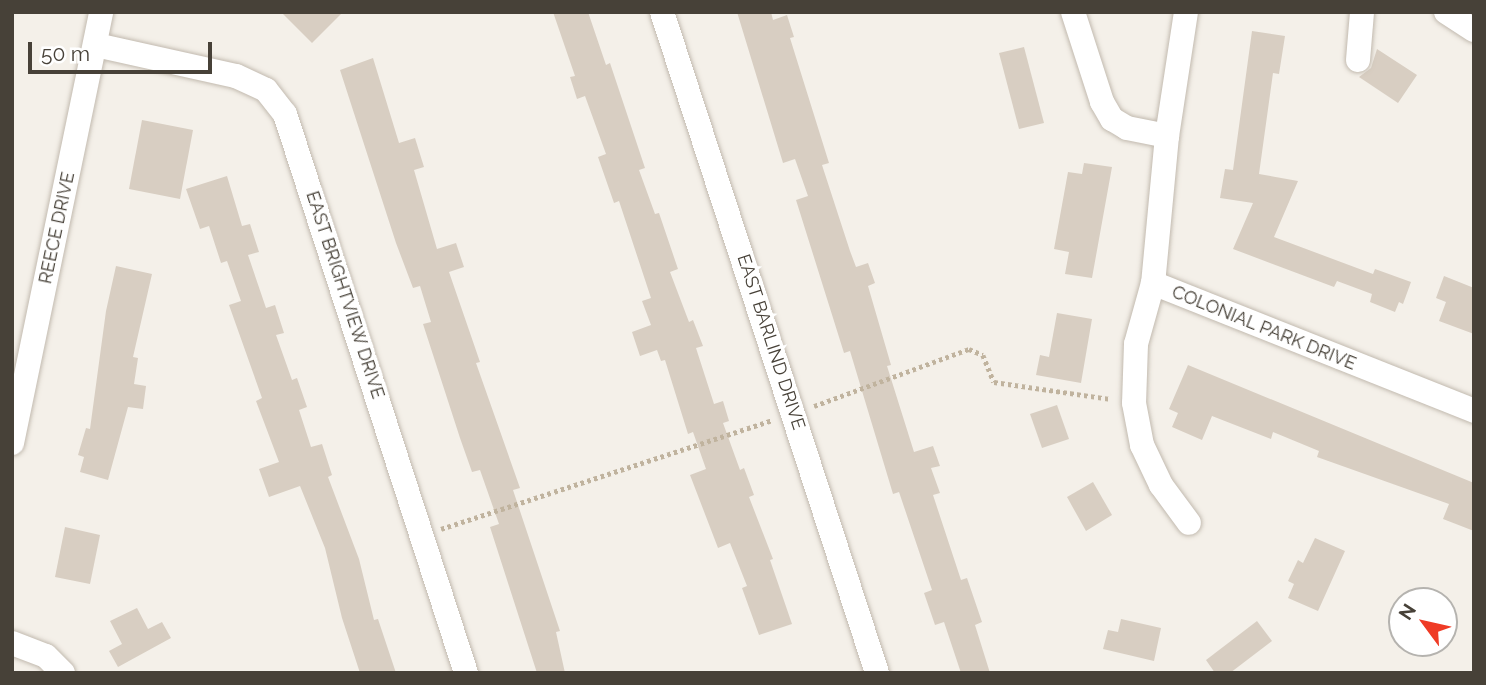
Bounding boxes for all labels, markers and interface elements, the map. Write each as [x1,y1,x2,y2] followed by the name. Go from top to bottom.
[32,28,215,72] scale bar
[41,41,90,66] text: 50 m
[35,170,79,286] street label: REECE DRIVE
[301,188,389,402] street label: EAST BRIGHTVIEW DRIVE
[732,251,810,433] street label: EAST BARLIND DRIVE
[1168,281,1360,375] street label: COLONIAL PARK DRIVE
[1388,587,1458,657] north arrow
[1394,600,1420,624] text: N

